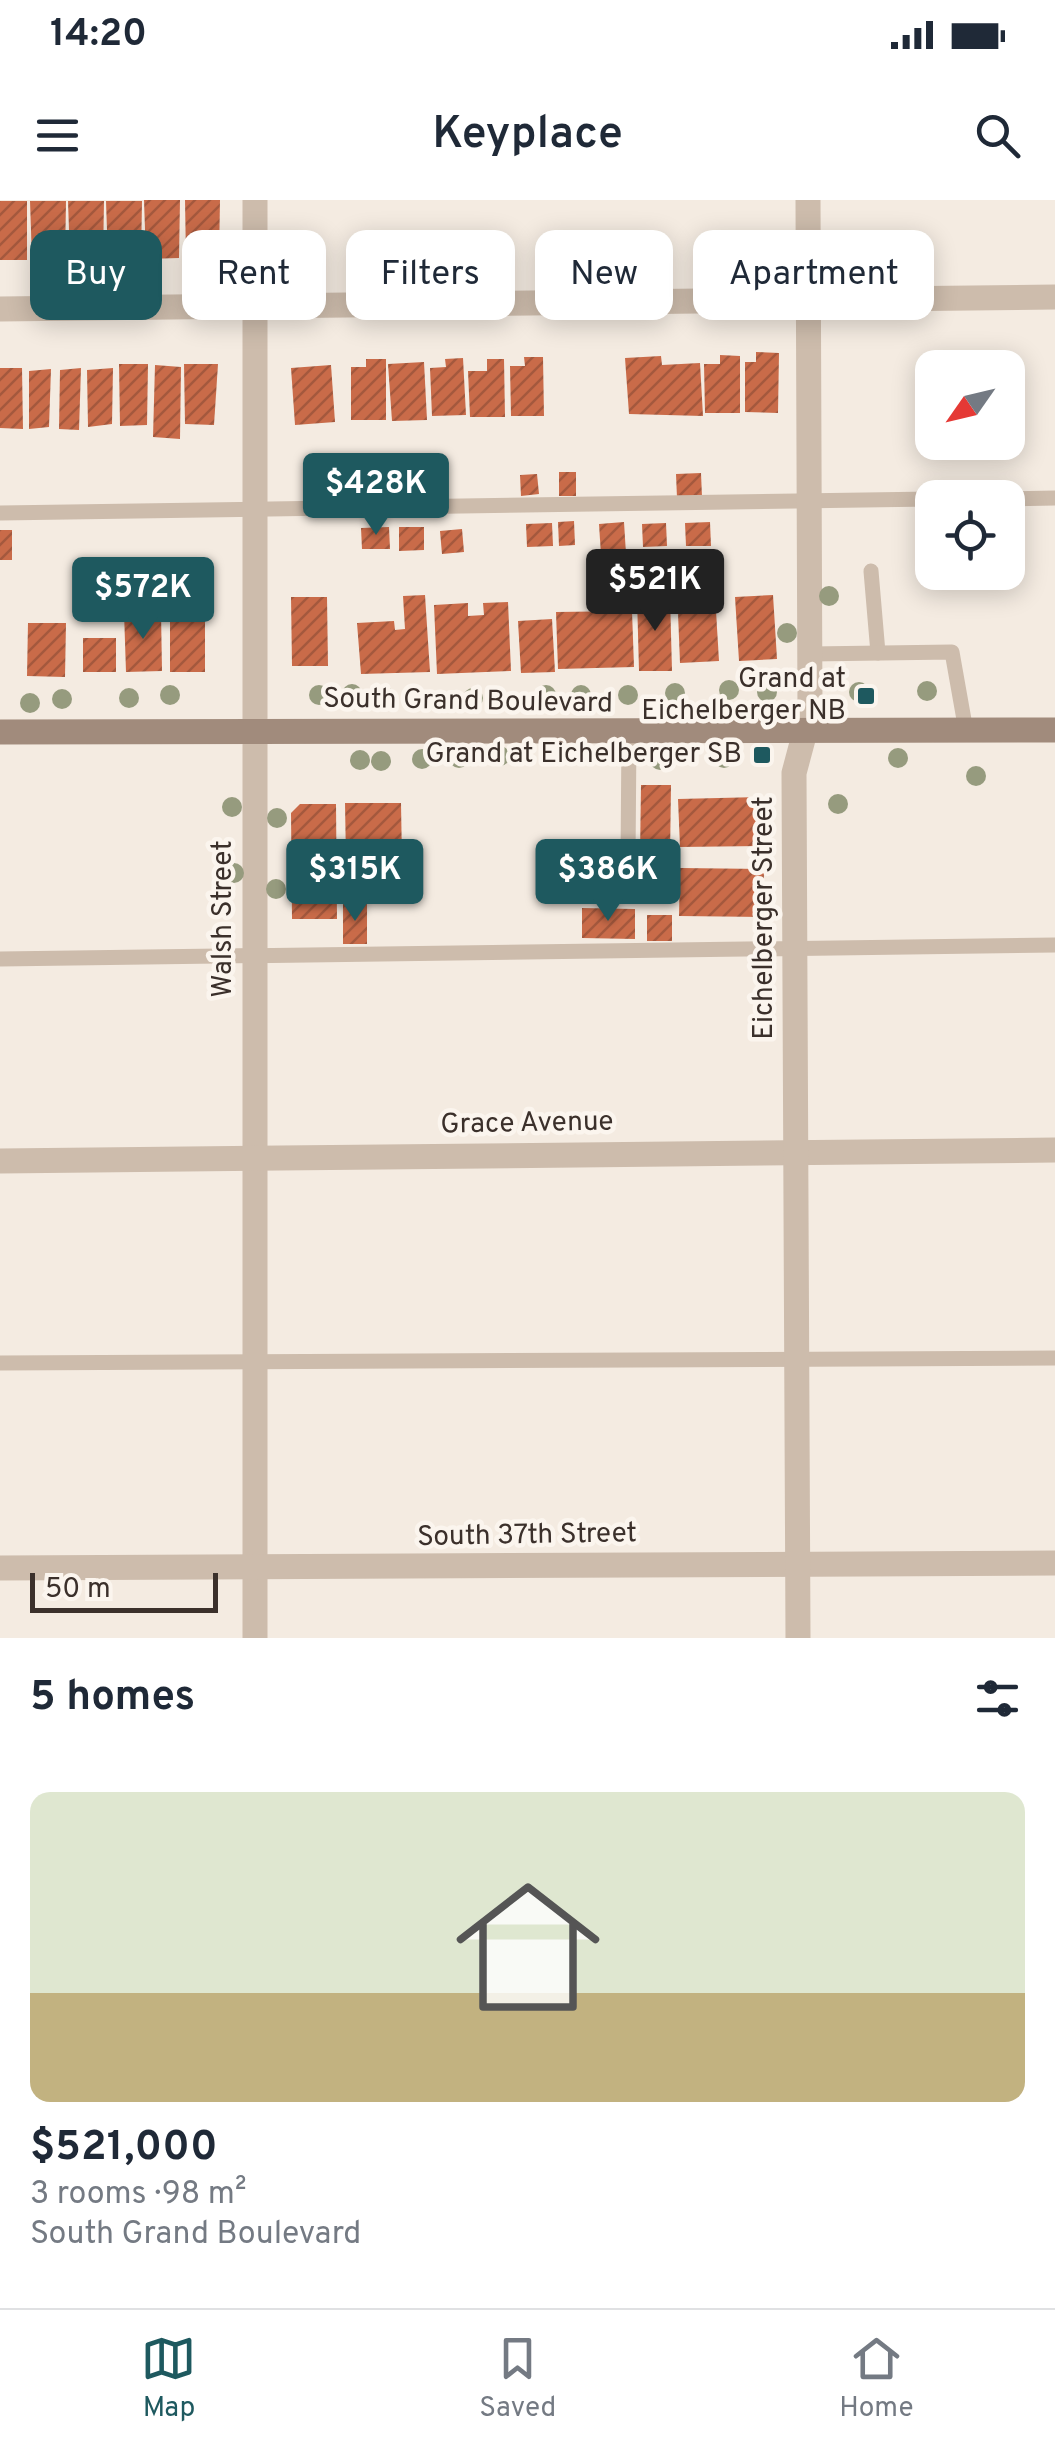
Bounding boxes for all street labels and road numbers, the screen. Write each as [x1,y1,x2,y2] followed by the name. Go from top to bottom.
[323,681,613,723] street label: South Grand Boulevard
[747,796,783,1040] street label: Eichelberger Street
[206,840,242,998] street label: Walsh Street
[440,1104,614,1144] street label: Grace Avenue
[417,1516,637,1556] street label: South 37th Street

